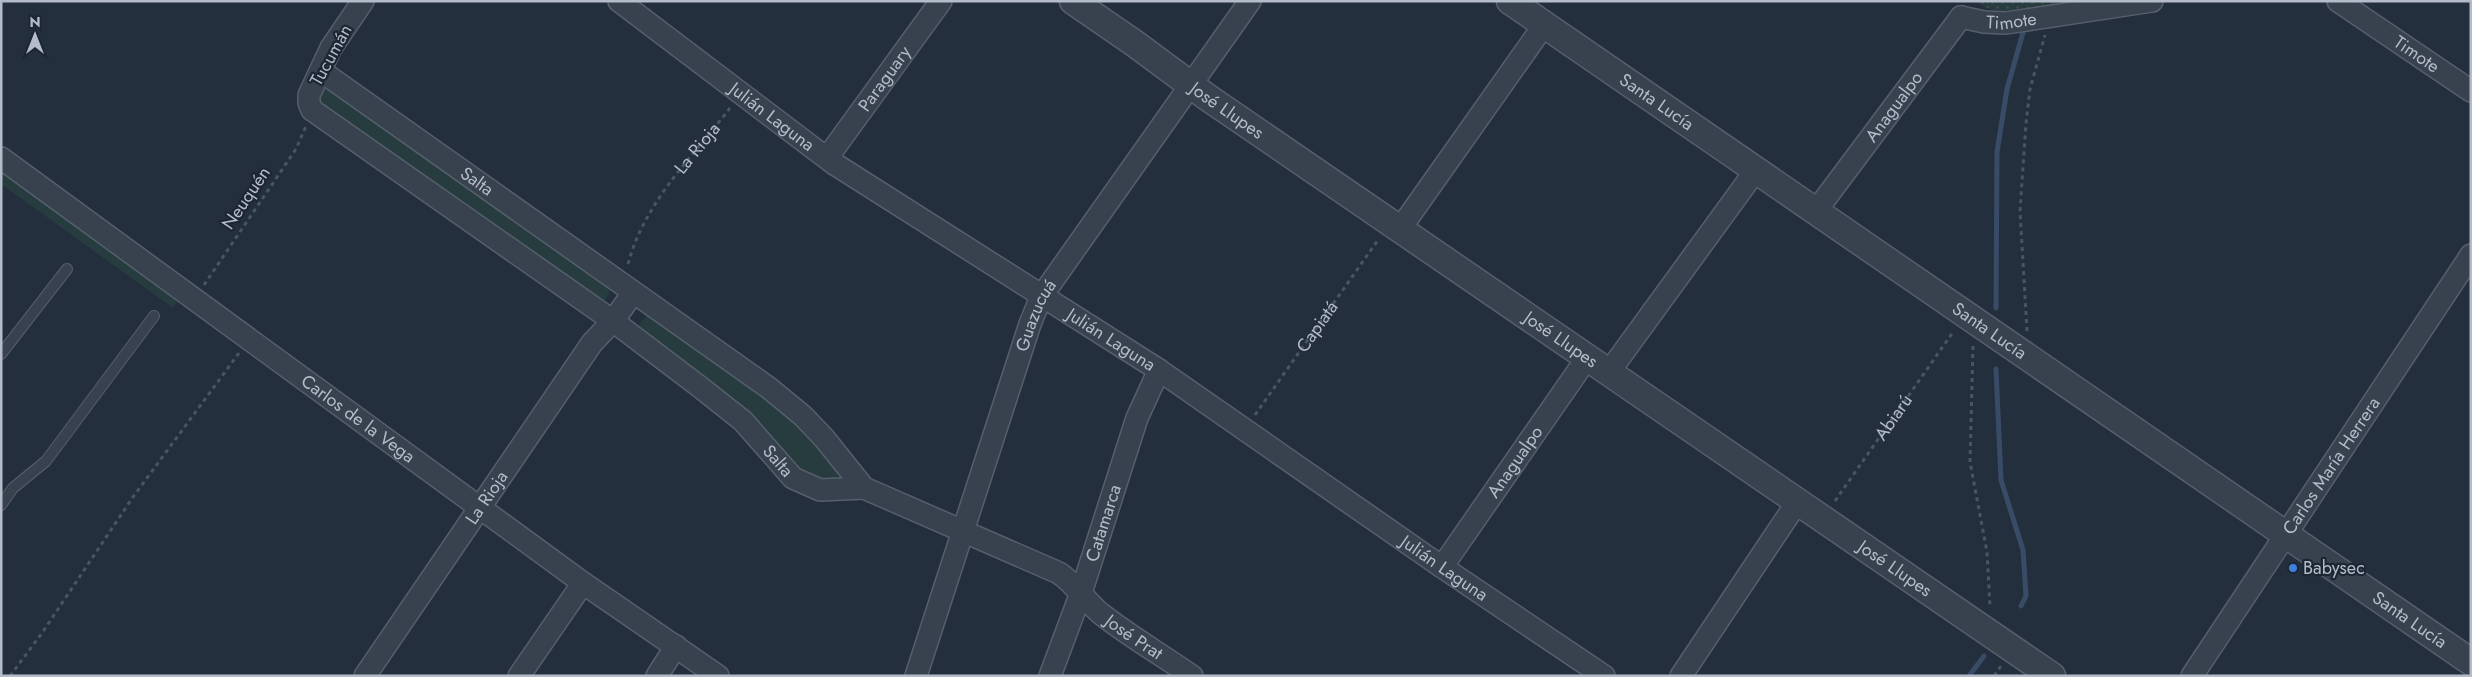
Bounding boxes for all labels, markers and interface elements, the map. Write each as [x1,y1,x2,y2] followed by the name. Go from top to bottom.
[1986,6,2038,37] street label: Timote
[10,10,60,60] north arrow
[29,12,41,32] text: N
[303,20,359,90] street label: Tucumán
[2388,29,2445,79] street label: Timote
[852,40,917,117] street label: Paraguary
[1859,66,1929,148] street label: Anagualpo
[1614,67,1699,137] street label: Santa Lucía
[722,75,820,158] street label: Julián Laguna
[1183,75,1269,145] street label: José Llupes
[668,117,726,180] street label: La Rioja
[455,160,499,202] street label: Salta
[215,161,277,235] street label: Neuquén
[1009,274,1063,355] street label: Guazucuá
[1290,296,1344,358] street label: Capiatá
[1947,296,2032,366] street label: Santa Lucía
[1060,301,1161,378] street label: Julián Laguna
[1517,304,1603,374] street label: José Llupes
[295,368,420,469] street label: Carlos de la Vega
[1868,389,1919,446] street label: Abiarú
[2276,392,2386,540] street label: Carlos María Herrera
[1481,420,1549,503] street label: Anagualpo
[756,439,800,483] street label: Salta
[459,465,514,530] street label: La Rioja
[1079,481,1128,565] street label: Catamarca
[1394,528,1493,607] street label: Julián Laguna
[1851,533,1937,603] street label: José Llupes
[2303,555,2365,581] place label: Babysec
[2287,562,2299,574] marker: Babysec
[2367,585,2452,655] street label: Santa Lucía
[1098,607,1169,666] street label: José Prat

